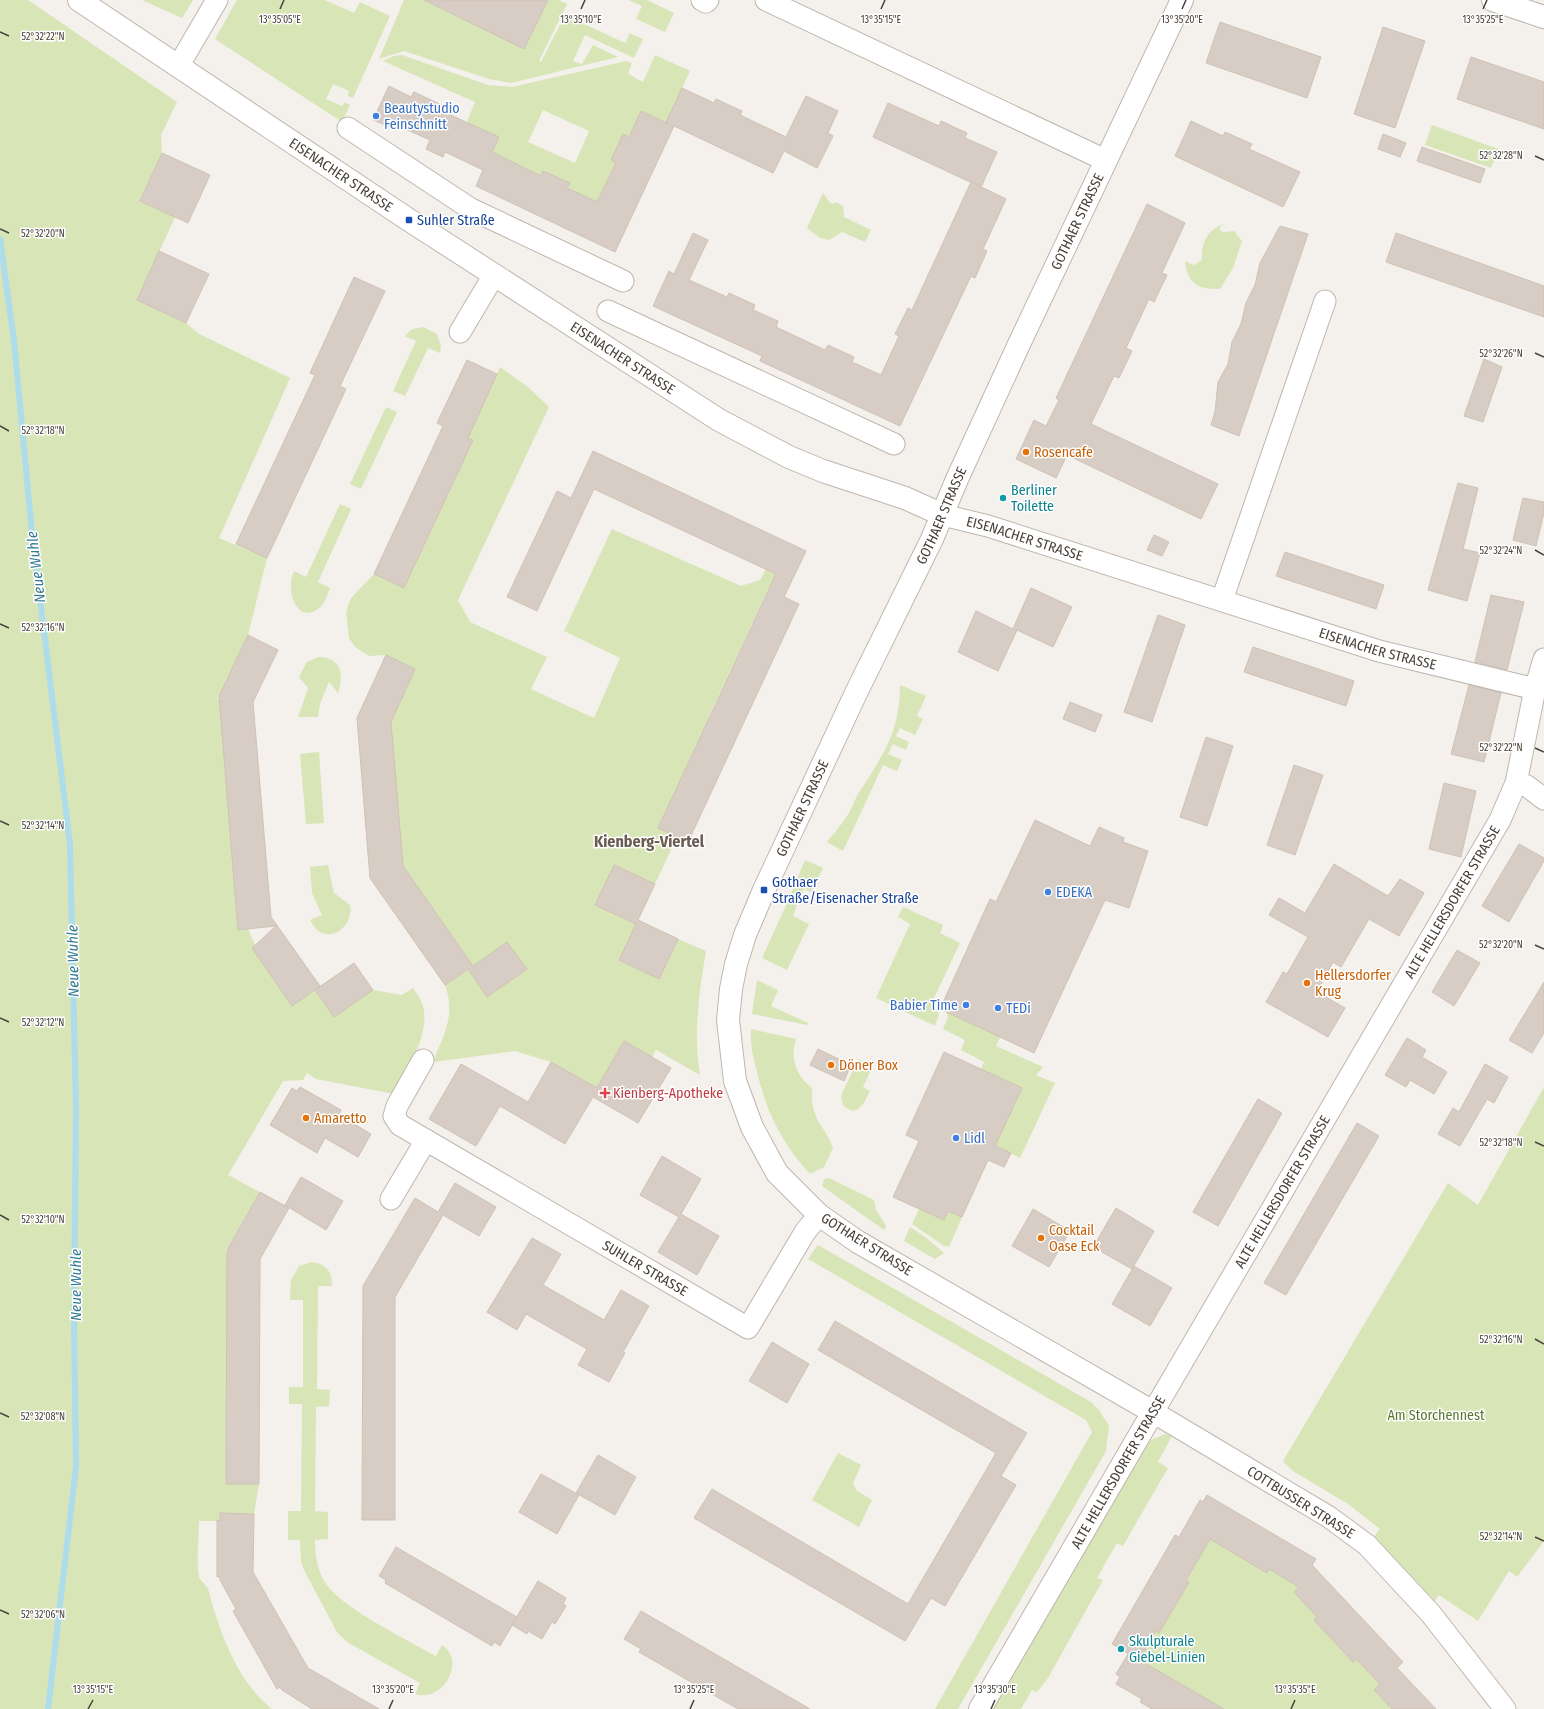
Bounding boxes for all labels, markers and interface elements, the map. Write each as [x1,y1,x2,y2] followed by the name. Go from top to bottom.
[259,14,301,26] text: 13°35'05"E
[560,14,602,26] text: 13°35'10"E
[861,14,902,26] text: 13°35'15"E
[1161,14,1203,26] text: 13°35'20"E
[1462,14,1504,26] text: 13°35'25"E
[21,31,65,43] text: 52°32'22"N
[384,100,460,133] place label: Beautystudio Feinschnitt
[371,111,381,121] marker: Beautystudio Feinschnitt
[286,134,396,216] street label: EISENACHER STRASSE
[1479,150,1523,162] text: 52°32'28"N
[1047,170,1108,273] street label: GOTHAER STRASSE
[417,212,495,229] place label: Suhler Straße
[404,215,414,225] marker: Suhler Straße
[21,228,65,240] text: 52°32'20"N
[567,318,678,399] street label: EISENACHER STRASSE
[1479,348,1523,360] text: 52°32'26"N
[21,425,65,437] text: 52°32'18"N
[1034,444,1093,461] place label: Rosencafe
[1021,447,1031,457] marker: Rosencafe
[913,464,971,567] street label: GOTHAER STRASSE
[1011,482,1057,515] place label: Berliner Toilette
[998,493,1008,503] marker: Berliner Toilette
[965,513,1085,565] street label: EISENACHER STRASSE
[23,530,49,604] water label: Neue Wuhle
[1480,545,1522,557] text: 52°32'24"N
[22,622,64,634] text: 52°32'16"N
[1317,624,1438,674] street label: EISENACHER STRASSE
[1479,742,1523,754] text: 52°32'22"N
[773,757,833,859] street label: GOTHAER STRASSE
[22,820,64,832] text: 52°32'14"N
[1401,822,1504,981] street label: ALTE HELLERSDORFER STRASSE
[594,832,705,851] district label: Kienberg-Viertel
[772,874,919,907] place label: Gothaer Straße/Eisenacher Straße
[1056,884,1093,901] place label: EDEKA
[759,885,769,895] marker: Gothaer Straße/Eisenacher Straße
[1043,887,1053,897] marker: EDEKA
[63,925,83,997] water label: Neue Wuhle
[1479,939,1523,951] text: 52°32'20"N
[1315,967,1391,1000] place label: Hellersdorfer Krug
[1302,978,1312,988] marker: Hellersdorfer Krug
[890,997,958,1014] place label: Babier Time
[961,1000,971,1010] marker: Babier Time
[1006,1000,1031,1017] place label: TEDi
[993,1003,1003,1013] marker: TEDi
[22,1017,64,1029] text: 52°32'12"N
[839,1057,899,1074] place label: Döner Box
[826,1060,836,1070] marker: Döner Box
[613,1085,723,1102] place label: Kienberg-Apotheke
[600,1088,610,1098] marker: Kienberg-Apotheke
[314,1110,367,1127] place label: Amaretto
[1231,1112,1334,1271] street label: ALTE HELLERSDORFER STRASSE
[301,1113,311,1123] marker: Amaretto
[964,1130,985,1147] place label: Lidl
[951,1133,961,1143] marker: Lidl
[1479,1137,1523,1149] text: 52°32'18"N
[818,1210,916,1280] street label: GOTHAER STRASSE
[21,1214,65,1226] text: 52°32'10"N
[1049,1222,1100,1255] place label: Cocktail Oase Eck
[1036,1233,1046,1243] marker: Cocktail Oase Eck
[599,1237,691,1300] street label: SUHLER STRASSE
[67,1249,85,1321] water label: Neue Wuhle
[1480,1334,1522,1346] text: 52°32'16"N
[1068,1392,1169,1552] street label: ALTE HELLERSDORFER STRASSE
[1387,1407,1485,1424] park label: Am Storchennest
[21,1411,65,1423] text: 52°32'08"N
[1244,1462,1358,1543] street label: COTTBUSSER STRASSE
[1480,1531,1522,1543] text: 52°32'14"N
[21,1609,65,1621] text: 52°32'06"N
[1129,1633,1205,1666] place label: Skulpturale Giebel-Linien
[1116,1644,1126,1654] marker: Skulpturale Giebel-Linien
[73,1684,114,1696] text: 13°35'15"E
[372,1684,414,1696] text: 13°35'20"E
[673,1684,715,1696] text: 13°35'25"E
[974,1684,1016,1696] text: 13°35'30"E
[1274,1684,1316,1696] text: 13°35'35"E

